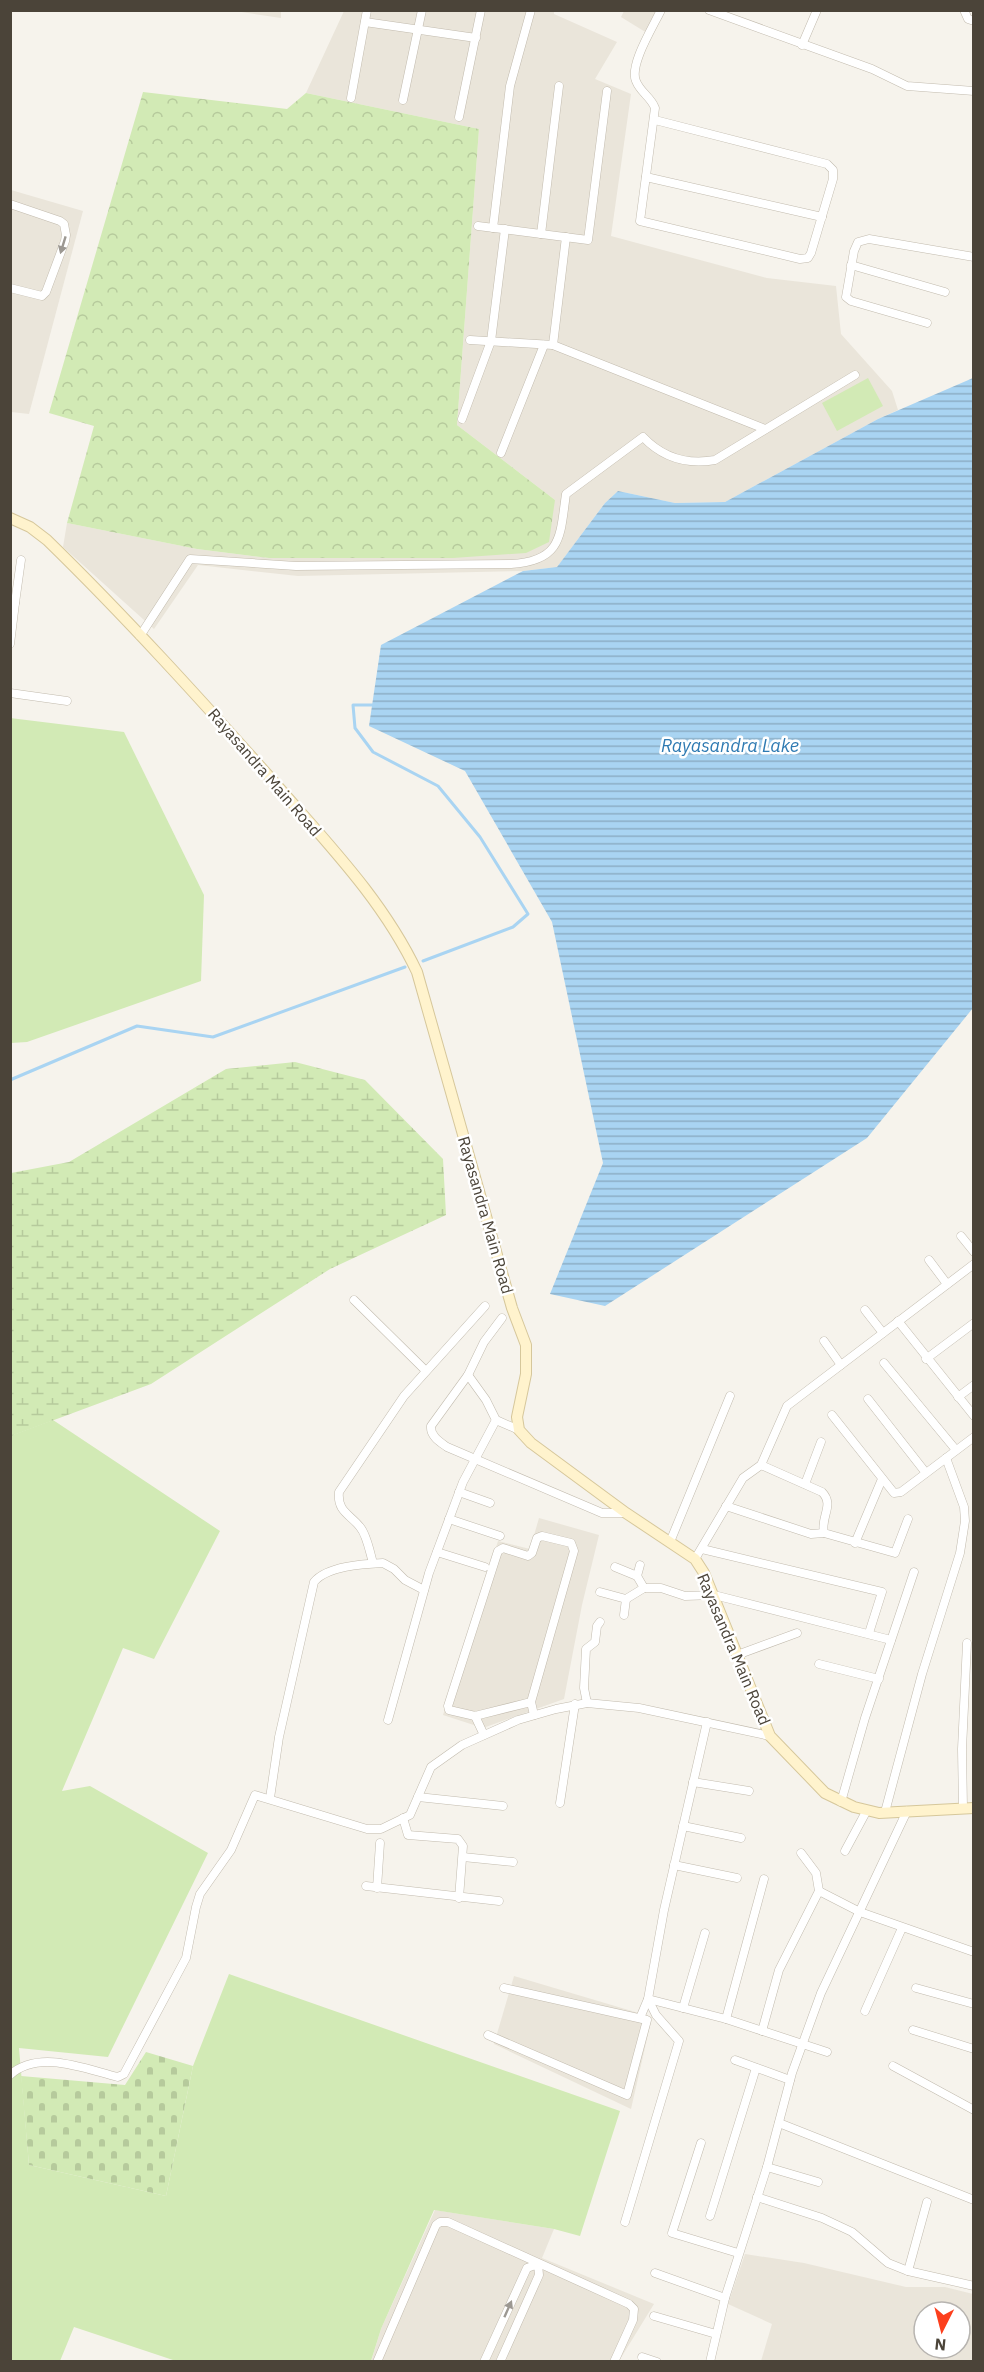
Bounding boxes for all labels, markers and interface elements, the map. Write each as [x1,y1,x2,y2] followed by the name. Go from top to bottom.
[58,236,67,254] one-way arrow
[204,704,326,840] street label: Rayasandra Main Road
[661,734,799,757] water label: Rayasandra Lake
[454,1134,518,1296] street label: Rayasandra Main Road
[693,1570,775,1728] street label: Rayasandra Main Road
[503,2300,513,2318] one-way arrow
[912,2300,972,2360] north arrow
[934,2334,947,2355] text: N

